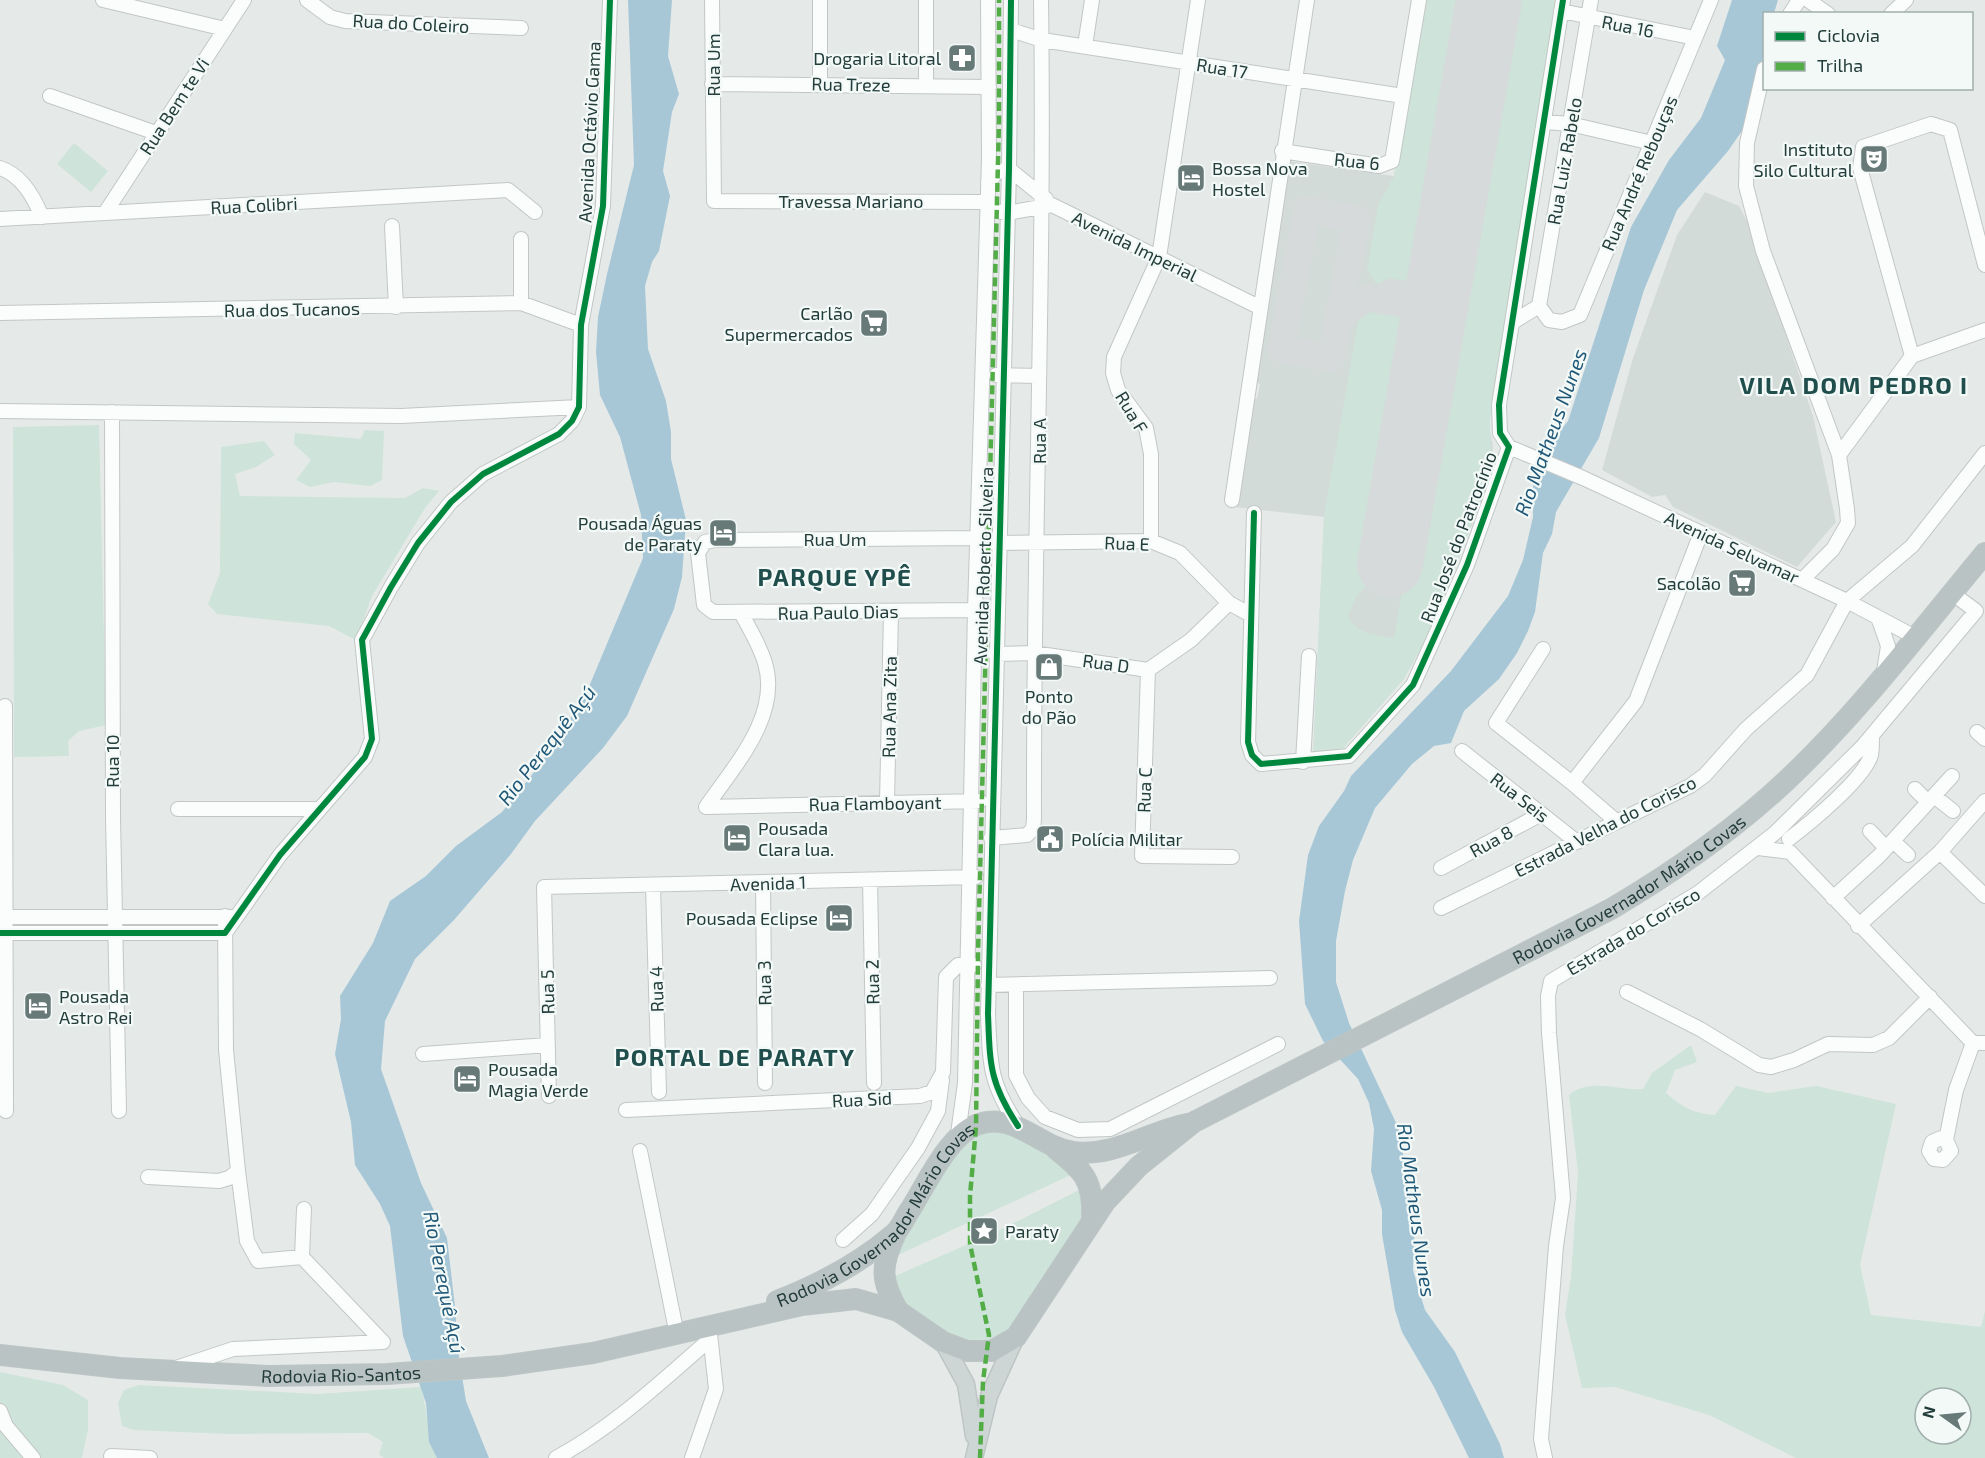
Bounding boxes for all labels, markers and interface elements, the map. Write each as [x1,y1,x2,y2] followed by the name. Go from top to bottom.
[352,9,470,37] street label: Rua do Coleiro
[1600,10,1656,42] street label: Rua 16
[1763,12,1973,90] legend
[1817,24,1880,46] text: Ciclovia
[702,33,724,97] street label: Rua Um
[573,41,605,223] street label: Avenida Octávio Gama
[946,42,978,74] pharmacy icon: Drogaria Litoral
[813,47,942,69] place label: Drogaria Litoral
[135,53,213,159] street label: Rua Bem te Vi
[1195,53,1249,83] street label: Rua 17
[1817,54,1863,76] text: Trilha
[811,72,891,96] street label: Rua Treze
[1596,92,1683,254] street label: Rua André Rebouças
[1542,96,1586,226] street label: Rua Luiz Rabelo
[1754,138,1854,181] place label: Instituto Silo Cultural
[1858,143,1890,175] theatre icon: Instituto Silo Cultural
[1333,148,1381,174] street label: Rua 6
[1212,157,1308,200] place label: Bossa Nova Hostel
[1175,162,1207,194] hotel icon: Bossa Nova Hostel
[778,190,924,212] street label: Travessa Mariano
[210,192,298,218] street label: Rua Colibri
[1069,206,1202,286] street label: Avenida Imperial
[224,297,360,321] street label: Rua dos Tucanos
[725,302,853,345] place label: Carlão Supermercados
[858,307,890,339] supermarket icon: Carlão Supermercados
[1509,345,1591,519] water label: Rio Matheus Nunes
[1740,370,1968,399] district label: VILA DOM PEDRO I
[1111,387,1153,437] street label: Rua F
[1028,417,1050,464] street label: Rua A
[1415,448,1501,626] street label: Rua José do Patrocínio
[969,466,997,666] street label: Avenida Roberto Silveira
[1661,506,1803,588] street label: Avenida Selvamar
[578,512,702,555] place label: Pousada Águas de Paraty
[707,517,739,549] hotel icon: Pousada Águas de Paraty
[803,528,867,550] street label: Rua Um
[1104,531,1150,555] street label: Rua E
[758,562,912,592] district label: PARQUE YPÊ
[1726,567,1758,599] supermarket icon: Sacolão
[1657,572,1721,594] place label: Sacolão
[777,600,899,624] street label: Rua Paulo Dias
[1081,649,1131,677] street label: Rua D
[1033,651,1065,683] shop icon: Ponto do Pão
[877,656,901,758] street label: Rua Ana Zita
[492,681,601,810] water label: Rio Perequê Açú
[1021,685,1077,728] place label: Ponto do Pão
[101,734,123,788] street label: Rua 10
[1132,767,1156,813] street label: Rua C
[1486,767,1554,827] street label: Rua Seis
[1510,770,1700,882] street label: Estrada Velha do Corisco
[808,791,942,815] street label: Rua Flamboyant
[1509,810,1750,969] street label: Rodovia Governador Mário Covas
[758,817,834,860] place label: Pousada Clara lua.
[1465,820,1517,862] street label: Rua 8
[721,822,753,854] hotel icon: Pousada Clara lua.
[1034,823,1066,855] public building icon: Polícia Militar
[1071,828,1183,850] place label: Polícia Militar
[730,871,806,895] street label: Avenida 1
[1562,882,1704,980] street label: Estrada do Corisco
[823,902,855,934] hotel icon: Pousada Eclipse
[686,907,818,929] place label: Pousada Eclipse
[861,959,883,1005] street label: Rua 2
[753,960,775,1006] street label: Rua 3
[644,965,668,1013] street label: Rua 4
[536,969,558,1015] street label: Rua 5
[59,985,133,1028] place label: Pousada Astro Rei
[22,990,54,1022] hotel icon: Pousada Astro Rei
[614,1042,856,1071] district label: PORTAL DE PARATY
[488,1058,589,1101] place label: Pousada Magia Verde
[451,1063,483,1095] hotel icon: Pousada Magia Verde
[831,1086,893,1112] street label: Rua Sid
[773,1117,978,1311] street label: Rodovia Governador Mário Covas
[1393,1121,1441,1299] water label: Rio Matheus Nunes
[418,1209,471,1356] water label: Rio Perequê Açú
[968,1215,1000,1247] place icon: Paraty
[1005,1220,1059,1242] place label: Paraty
[260,1361,422,1387] street label: Rodovia Rio-Santos
[1913,1386,1973,1446] north arrow
[1917,1404,1939,1420] text: N

